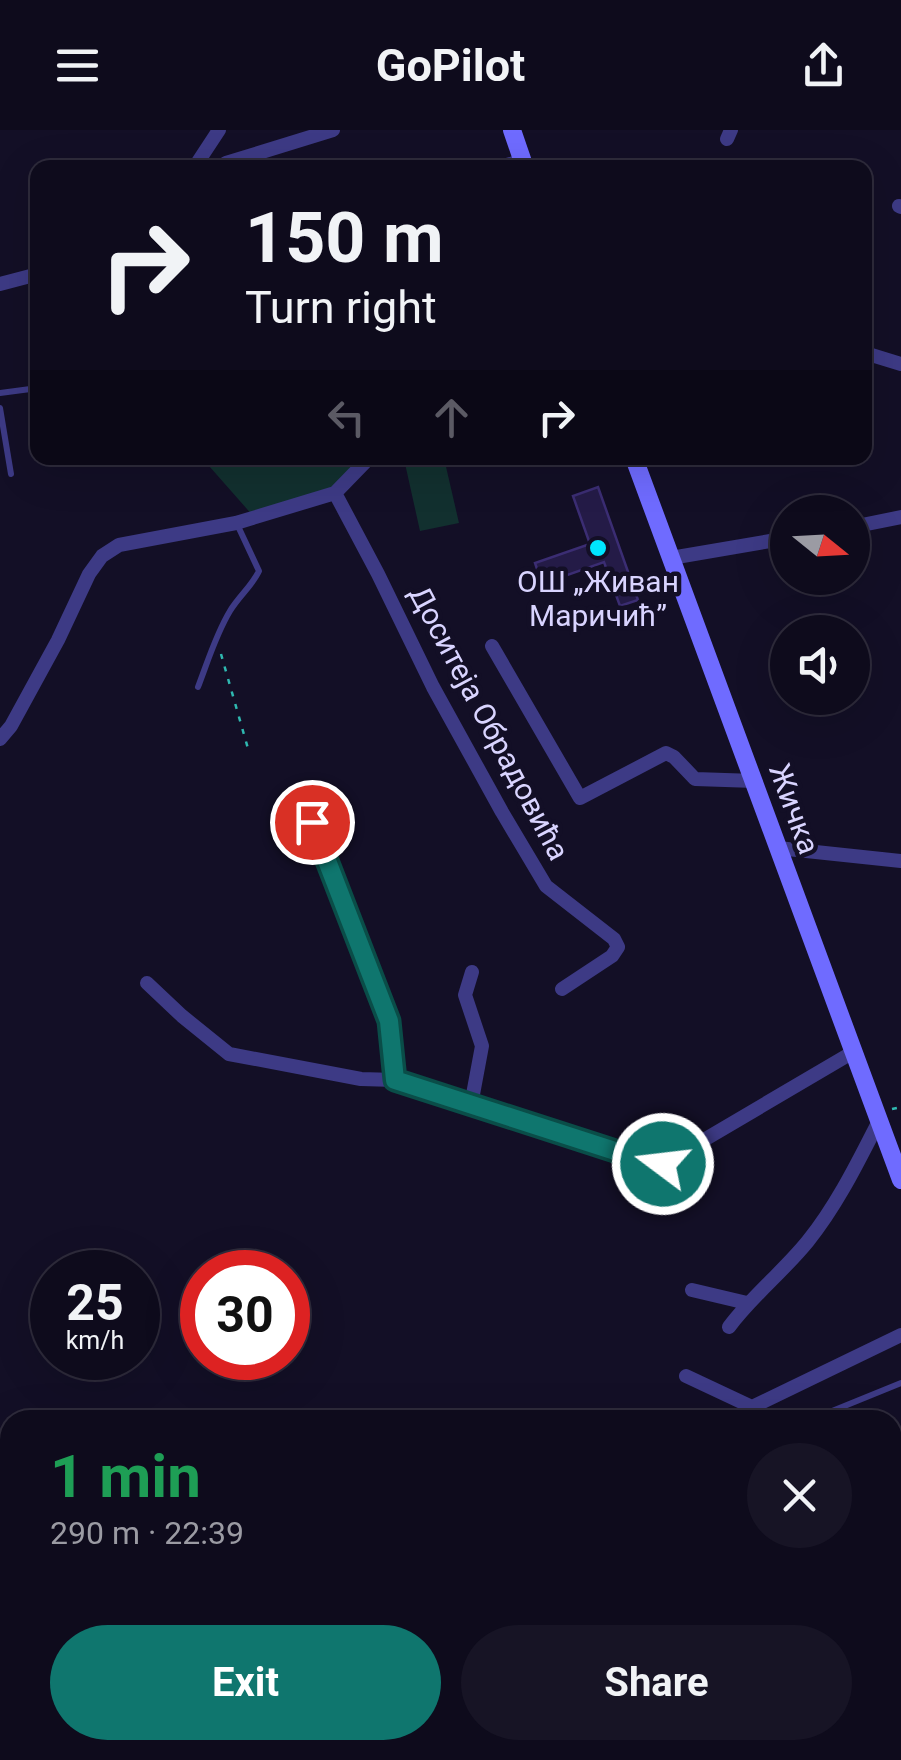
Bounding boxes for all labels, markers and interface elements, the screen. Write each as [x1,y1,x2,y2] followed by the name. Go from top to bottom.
[50,38,105,93] icon: menu
[796,38,851,93] icon: share
[376,39,525,92] text: GoPilot
[245,197,444,279] text: 150 m
[80,200,210,330] icon: right
[245,281,437,334] text: Turn right
[319,390,374,445] icon: left
[424,390,479,445] icon: ahead
[529,390,584,445] icon: right
[770,495,870,595] north arrow
[770,495,870,715] map controls
[587,537,609,559] marker: ОШ „Живан Маричић”
[517,564,679,633] place label: ОШ „Живан Маричић”
[402,579,577,866] street label: Доситеја Обрадовића
[770,615,870,715] button: sound
[762,759,827,859] street label: Жичка
[270,780,355,865] pin
[285,795,340,850] icon: arrive
[611,1112,715,1216] position arrow
[180,1250,310,1380] speed limit sign: 30
[66,1274,124,1332] text: 25
[66,1326,124,1355] text: km/h
[50,1441,201,1512] text: 1 min
[747,1443,852,1548] button: close
[50,1514,244,1552] text: 290 m · 22:39
[50,1625,441,1740] button: Exit
[461,1625,852,1740] button: Share

